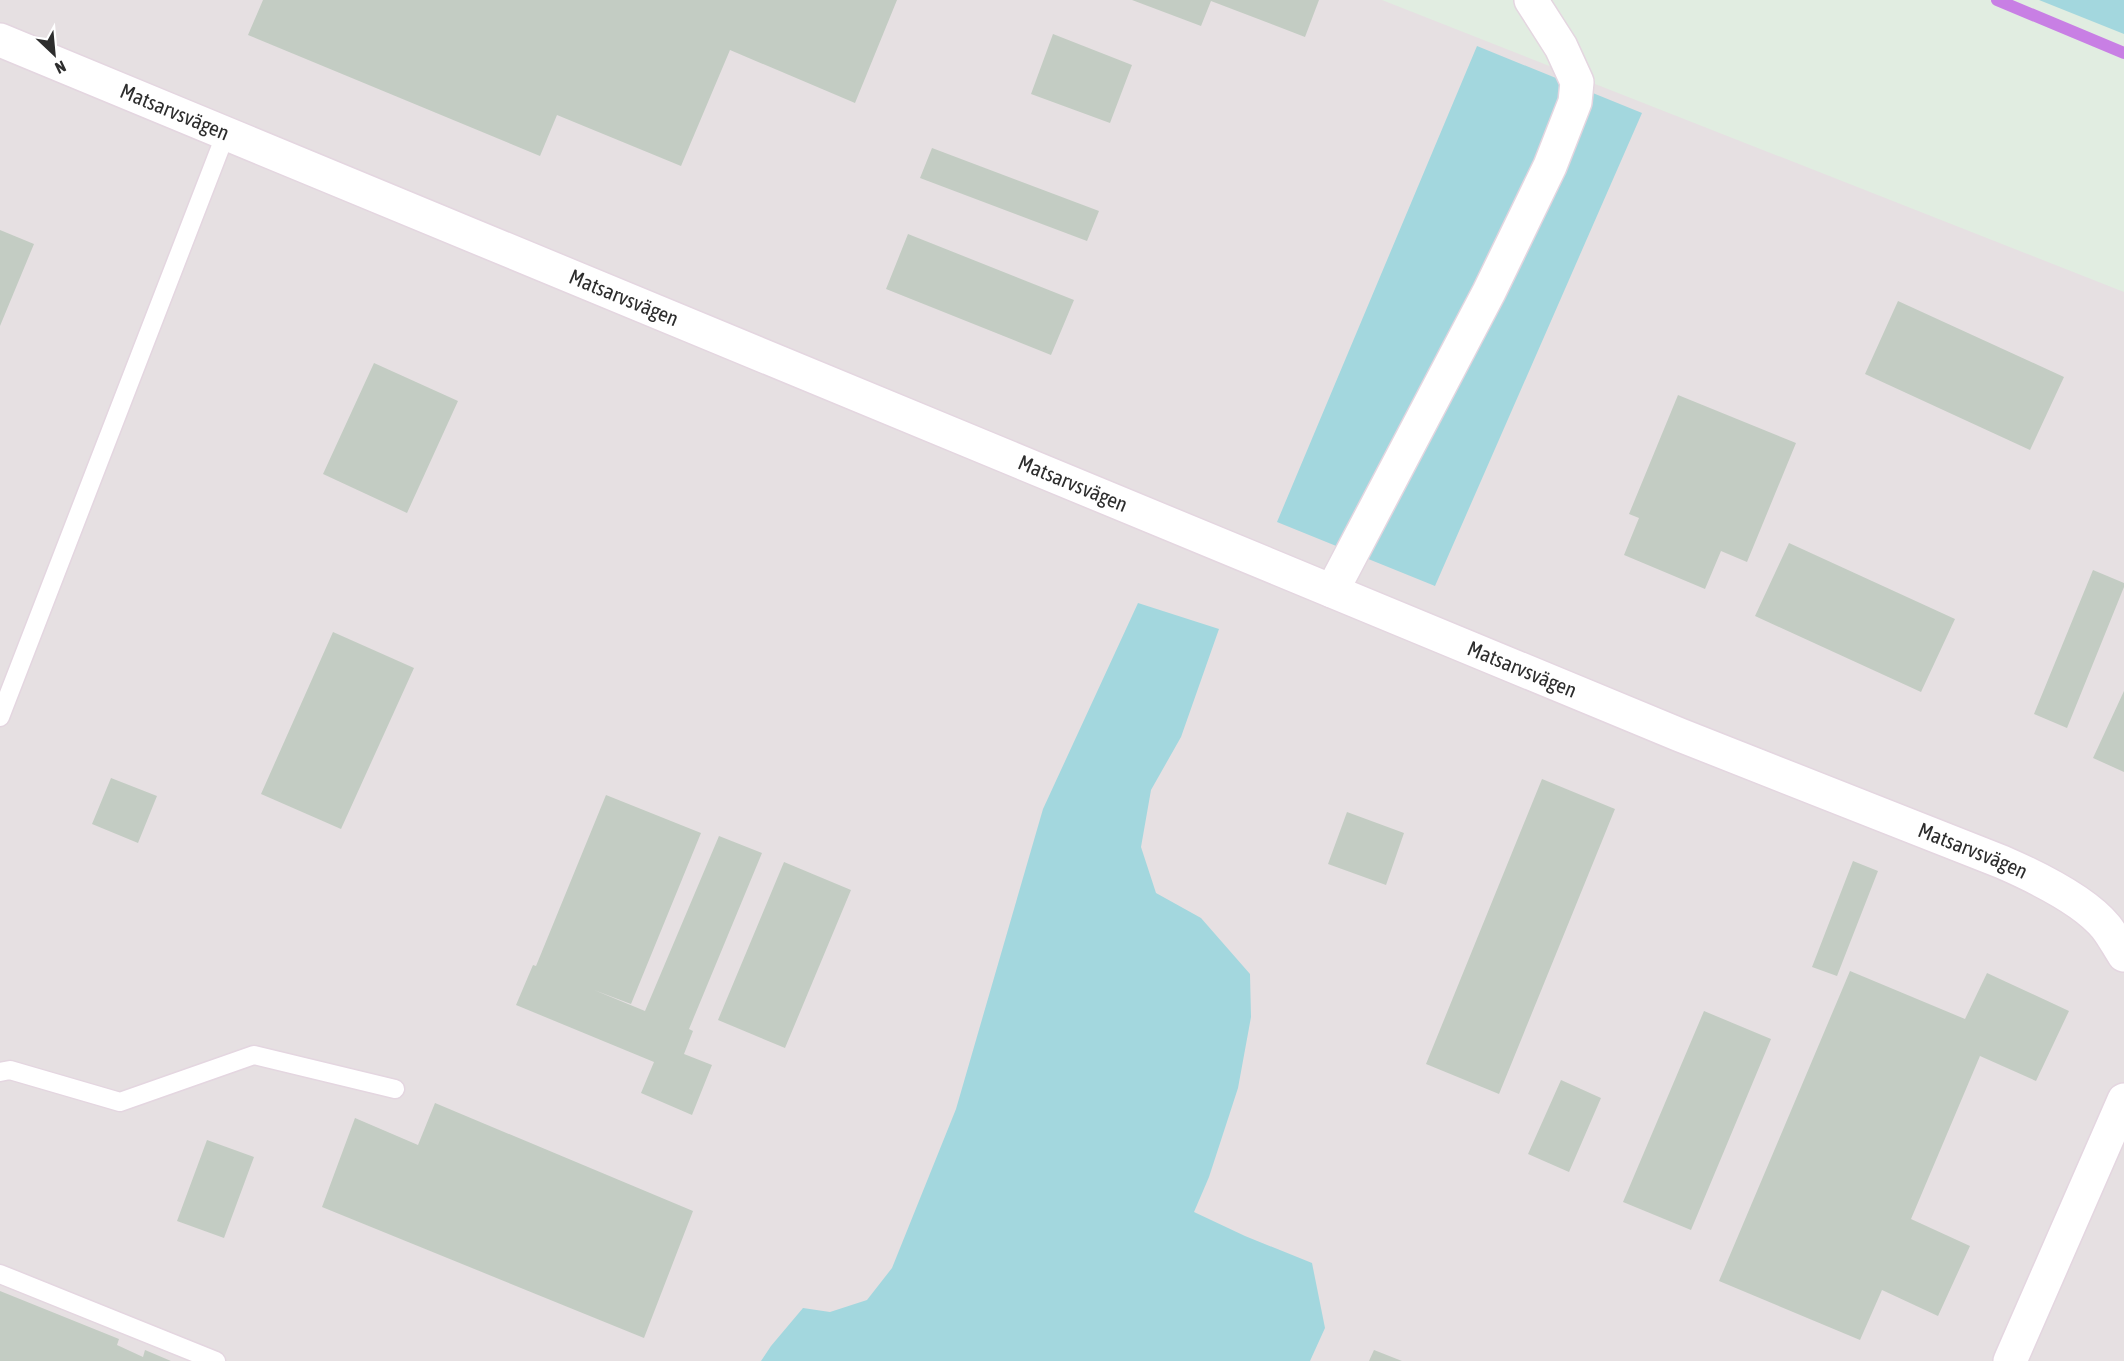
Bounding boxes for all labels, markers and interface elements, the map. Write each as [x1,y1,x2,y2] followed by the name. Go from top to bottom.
[24,24,84,84] north arrow
[52,57,69,78] text: N
[117,78,233,145] street label: Matsarvsvägen
[566,264,682,330] street label: Matsarvsvägen
[1015,450,1131,516] street label: Matsarvsvägen
[1464,635,1580,702] street label: Matsarvsvägen
[1915,817,2032,883] street label: Matsarvsvägen

